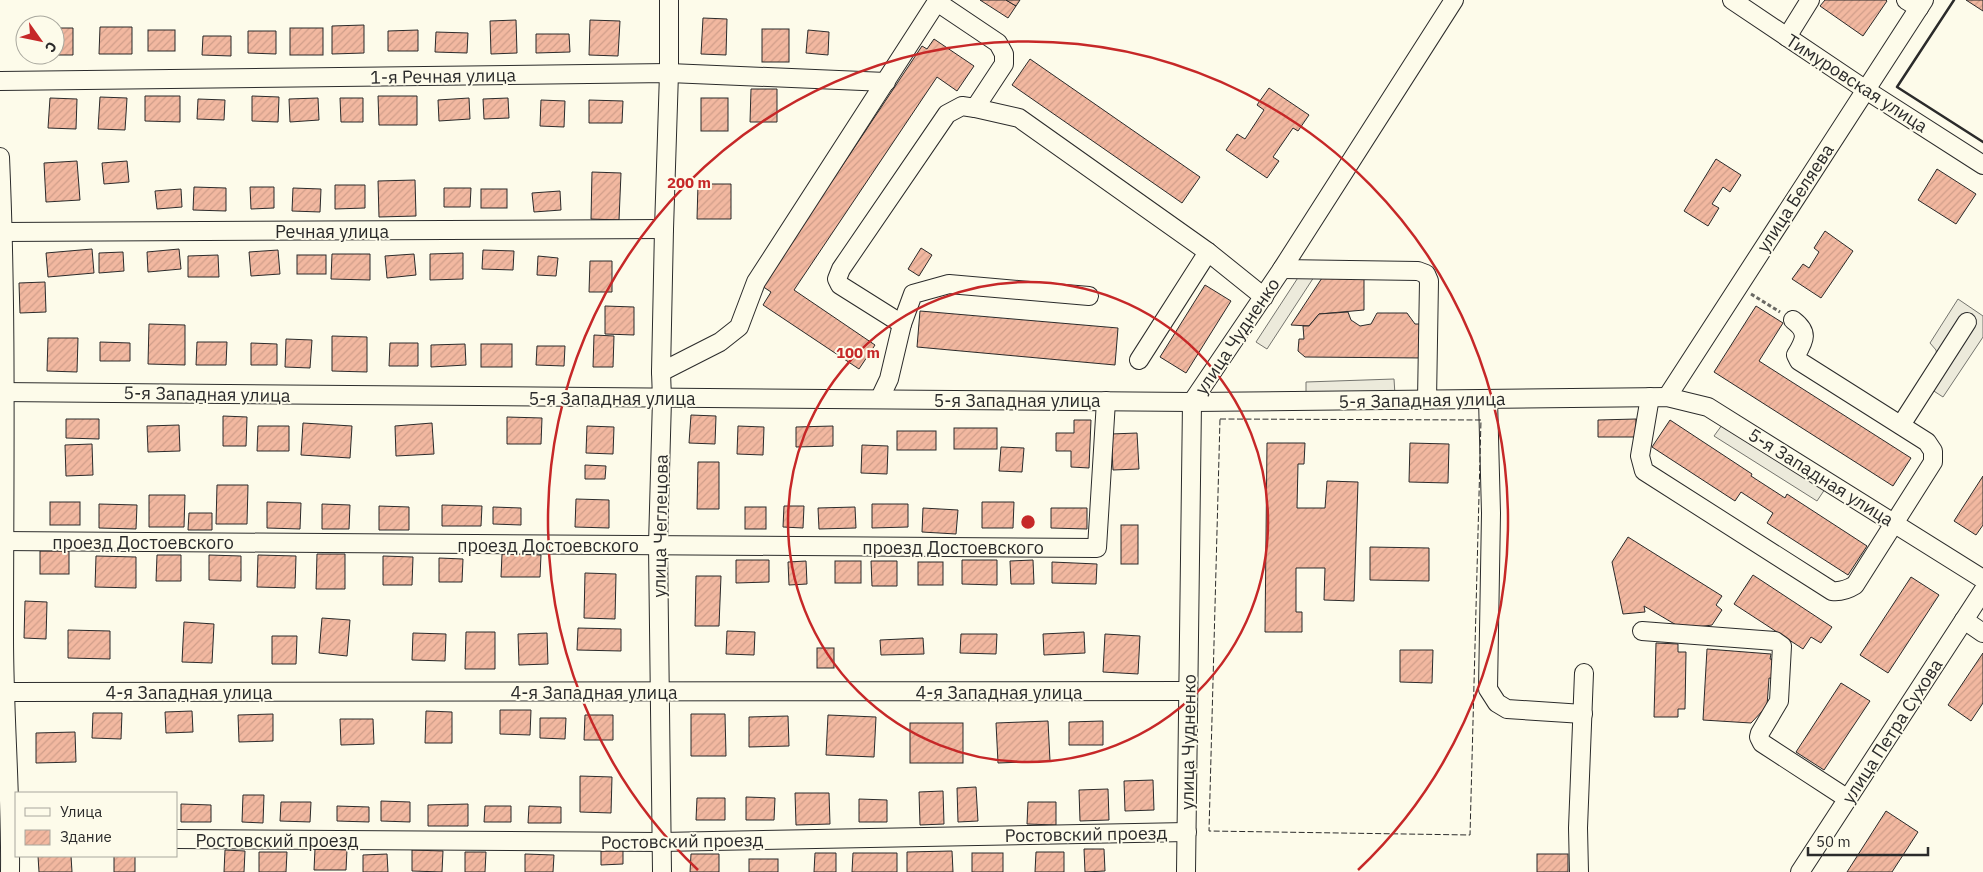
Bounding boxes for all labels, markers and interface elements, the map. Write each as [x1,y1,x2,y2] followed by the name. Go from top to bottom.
[15,15,65,65] north arrow
[1782,29,1932,138] street label: Тимуровская улица
[41,38,61,56] text: С
[370,63,517,89] street label: 1-я Речная улица
[1751,139,1839,257] street label: улица Беляева
[667,173,711,192] text: 200 m
[275,220,389,243] street label: Речная улица
[1189,273,1285,399] street label: улица Чудненко
[836,343,880,362] text: 100 m
[123,381,291,407] street label: 5-я Западная улица
[528,387,696,410] street label: 5-я Западная улица
[1338,387,1506,413] street label: 5-я Западная улица
[933,389,1101,412] street label: 5-я Западная улица
[1744,423,1898,531] street label: 5-я Западная улица
[647,454,673,598] street label: улица Чеглецова
[1019,513,1037,531] centre of rings
[52,531,234,554] street label: проезд Достоевского
[457,534,639,557] street label: проезд Достоевского
[862,536,1044,559] street label: проезд Достоевского
[1837,654,1948,808] street label: улица Петра Сухова
[1175,674,1201,810] street label: улица Чудненко
[105,681,273,704] street label: 4-я Западная улица
[510,681,678,704] street label: 4-я Западная улица
[915,681,1083,704] street label: 4-я Западная улица
[15,792,178,857] legend
[60,802,102,821] text: Улица
[1004,821,1168,847] street label: Ростовский проезд
[1808,824,1928,856] scale bar
[60,827,112,846] text: Здание
[600,828,764,854] street label: Ростовский проезд
[196,829,359,852] street label: Ростовский проезд
[1816,832,1851,851] text: 50 m

